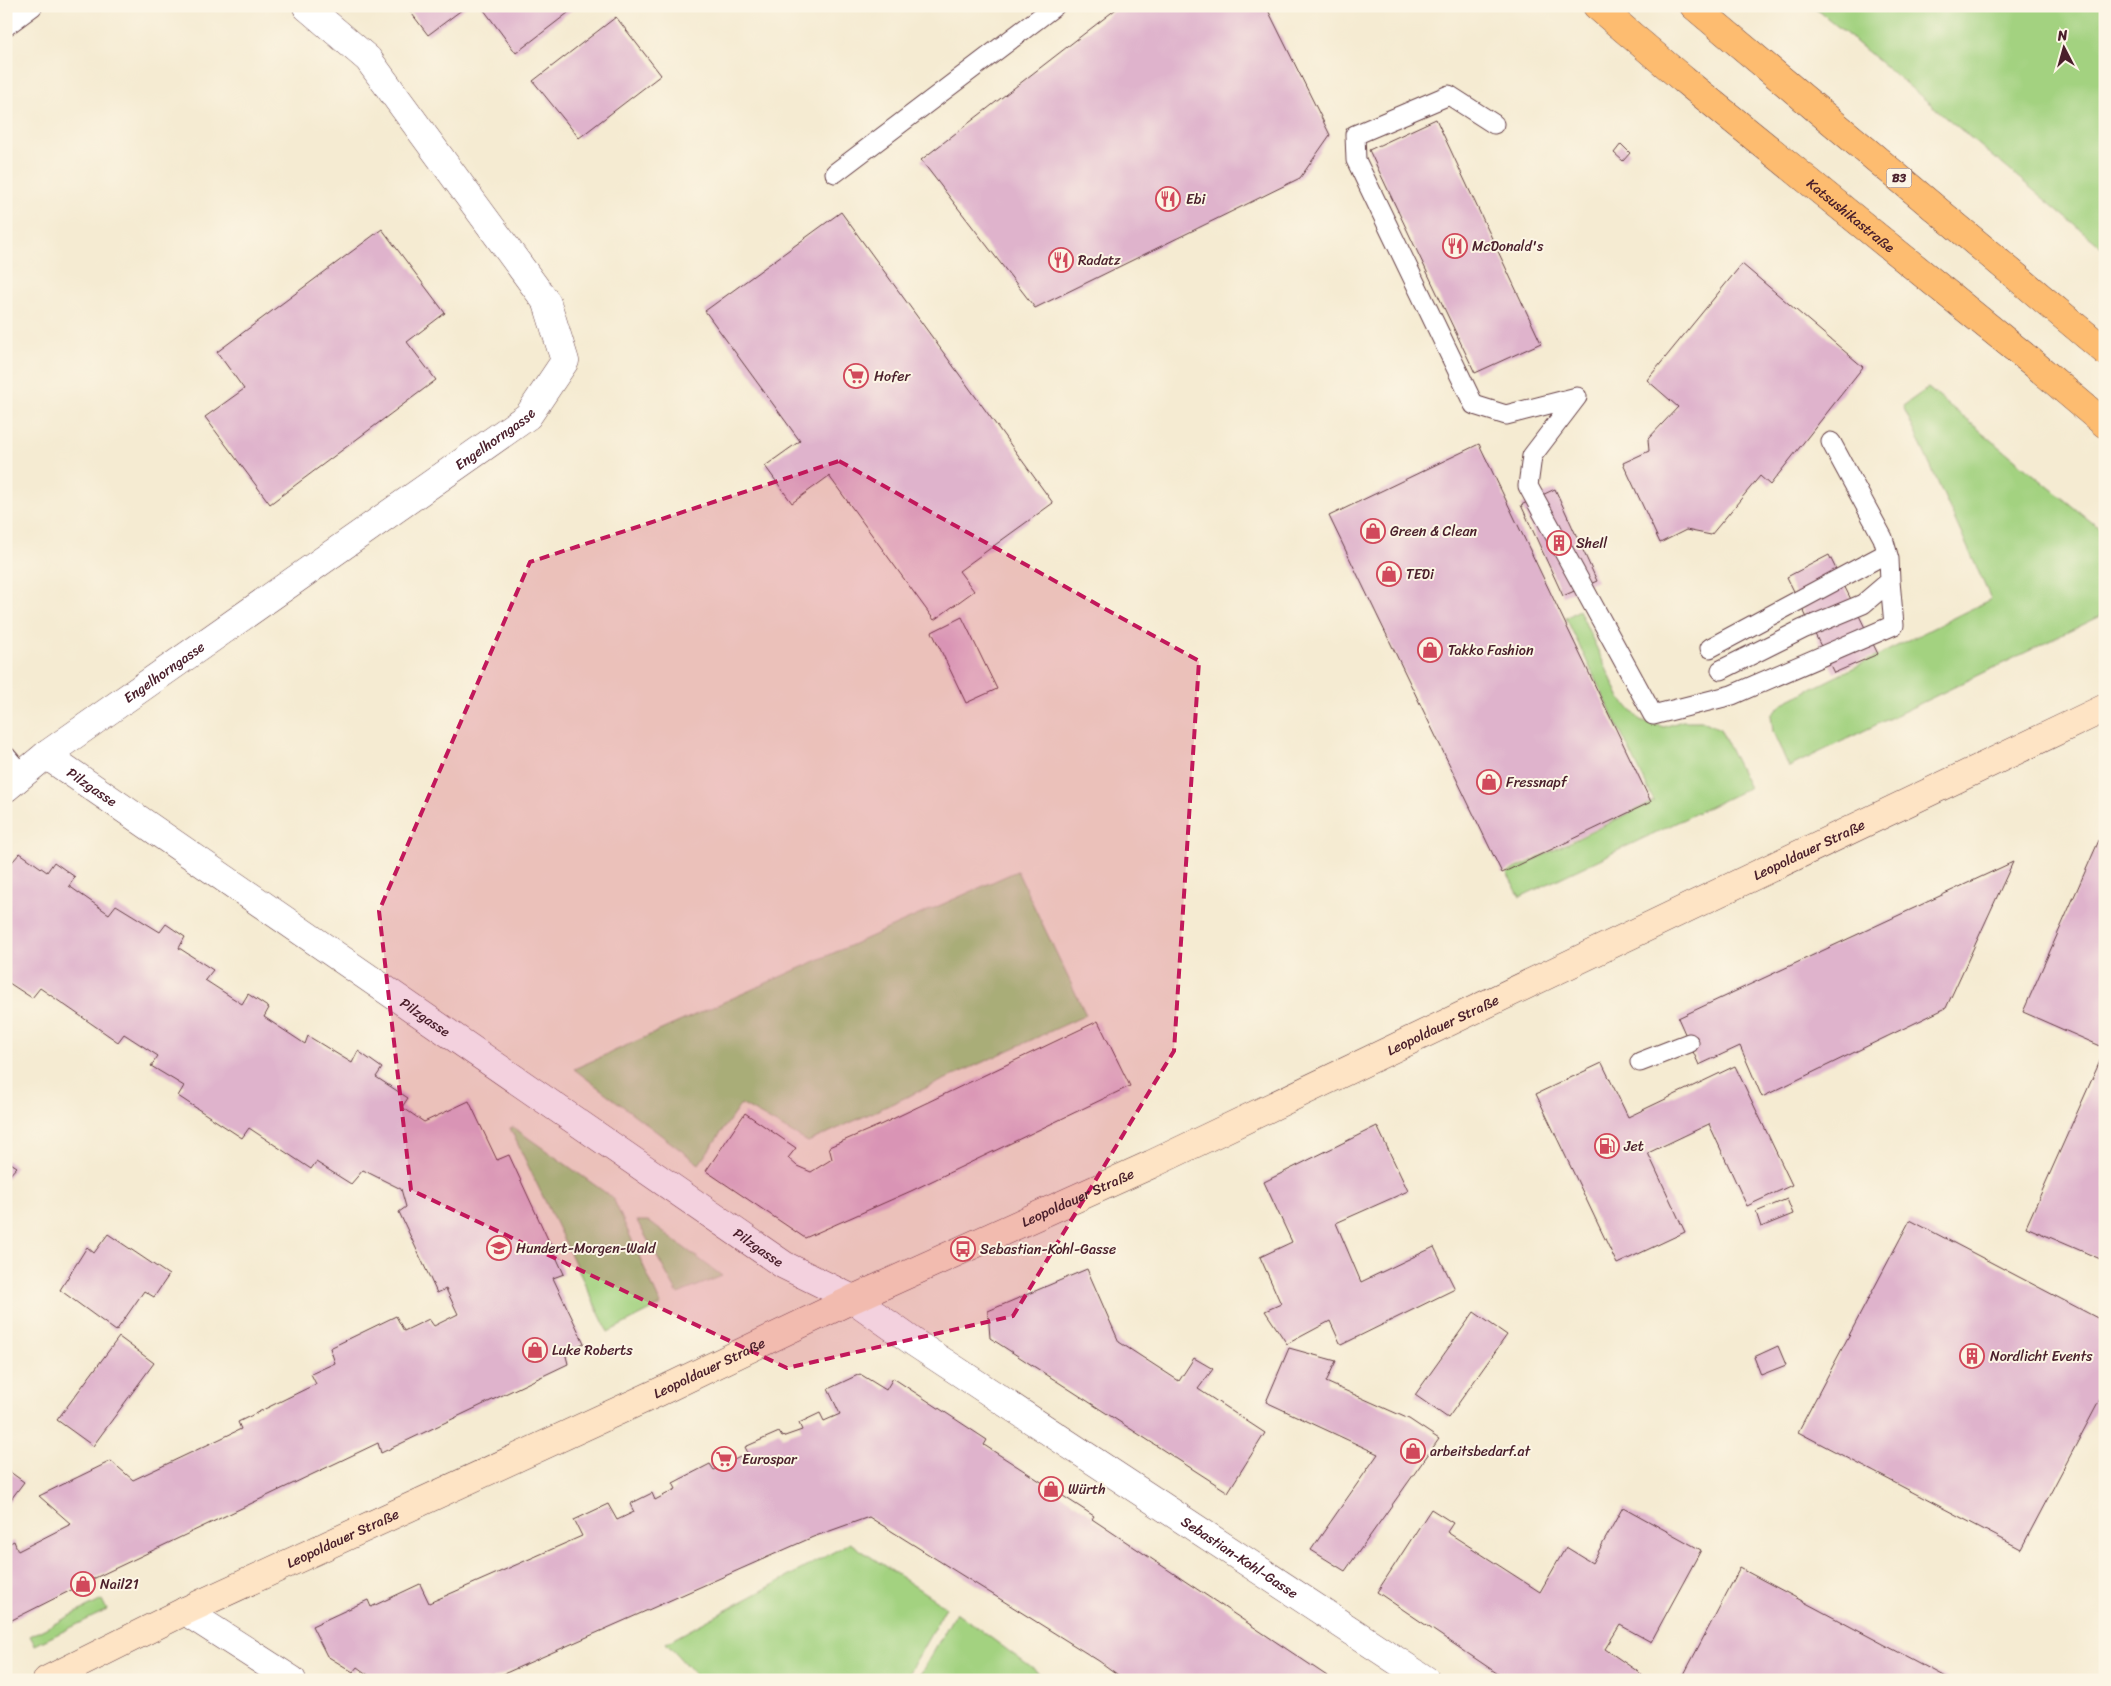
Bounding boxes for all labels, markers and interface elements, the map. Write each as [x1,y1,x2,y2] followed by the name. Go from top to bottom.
[2038,22,2088,72] north arrow
[2056,23,2069,49] text: N
[1886,168,1912,188] road number: B3
[1801,172,1901,260] street label: Katsushikastraße
[1155,186,1181,212] restaurant icon: Ebi
[1186,187,1206,212] place label: Ebi
[1442,233,1468,259] restaurant icon: McDonald's
[1472,234,1544,259] place label: McDonald's
[1048,247,1074,273] restaurant icon: Radatz
[1078,248,1121,273] place label: Radatz
[843,363,869,389] supermarket icon: Hofer
[874,364,911,389] place label: Hofer
[449,403,543,477] street label: Engelhorngasse
[1360,518,1386,544] shop icon: Green & Clean
[1390,519,1478,544] place label: Green & Clean
[1546,530,1572,556] building icon: Shell
[1576,531,1608,556] place label: Shell
[1376,561,1402,587] shop icon: TEDi
[1406,562,1435,587] place label: TEDi
[118,635,210,710] street label: Engelhorngasse
[1417,637,1443,663] shop icon: Takko Fashion
[1448,638,1534,663] place label: Takko Fashion
[61,761,122,814] street label: Pilzgasse
[1476,769,1502,795] shop icon: Fressnapf
[1506,770,1569,795] place label: Fressnapf
[1749,813,1870,888] street label: Leopoldauer Straße
[1383,988,1503,1063] street label: Leopoldauer Straße
[394,991,456,1044] street label: Pilzgasse
[1594,1133,1620,1159] fuel station icon: Jet
[1623,1134,1644,1159] place label: Jet
[1017,1162,1138,1235] street label: Leopoldauer Straße
[728,1221,789,1274] street label: Pilzgasse
[486,1235,512,1261] school or university icon: Hundert-Morgen-Wald
[516,1236,657,1261] place label: Hundert-Morgen-Wald
[950,1236,976,1262] bus stop icon: Sebastian-Kohl-Gasse
[980,1237,1116,1262] place label: Sebastian-Kohl-Gasse
[649,1331,770,1406] street label: Leopoldauer Straße
[522,1337,548,1363] shop icon: Luke Roberts
[552,1338,633,1363] place label: Luke Roberts
[1959,1343,1985,1369] building icon: Nordlicht Events
[1990,1344,2093,1369] place label: Nordlicht Events
[1400,1438,1426,1464] shop icon: arbeitsbedarf.at
[1430,1439,1531,1464] place label: arbeitsbedarf.at
[711,1446,737,1472] supermarket icon: Eurospar
[742,1447,798,1472] place label: Eurospar
[1038,1476,1064,1502] shop icon: Würth
[1068,1477,1106,1502] place label: Würth
[282,1502,403,1575] street label: Leopoldauer Straße
[1176,1510,1303,1606] street label: Sebastian-Kohl-Gasse
[70,1571,96,1597] shop icon: Nail21
[100,1572,139,1597] place label: Nail21

